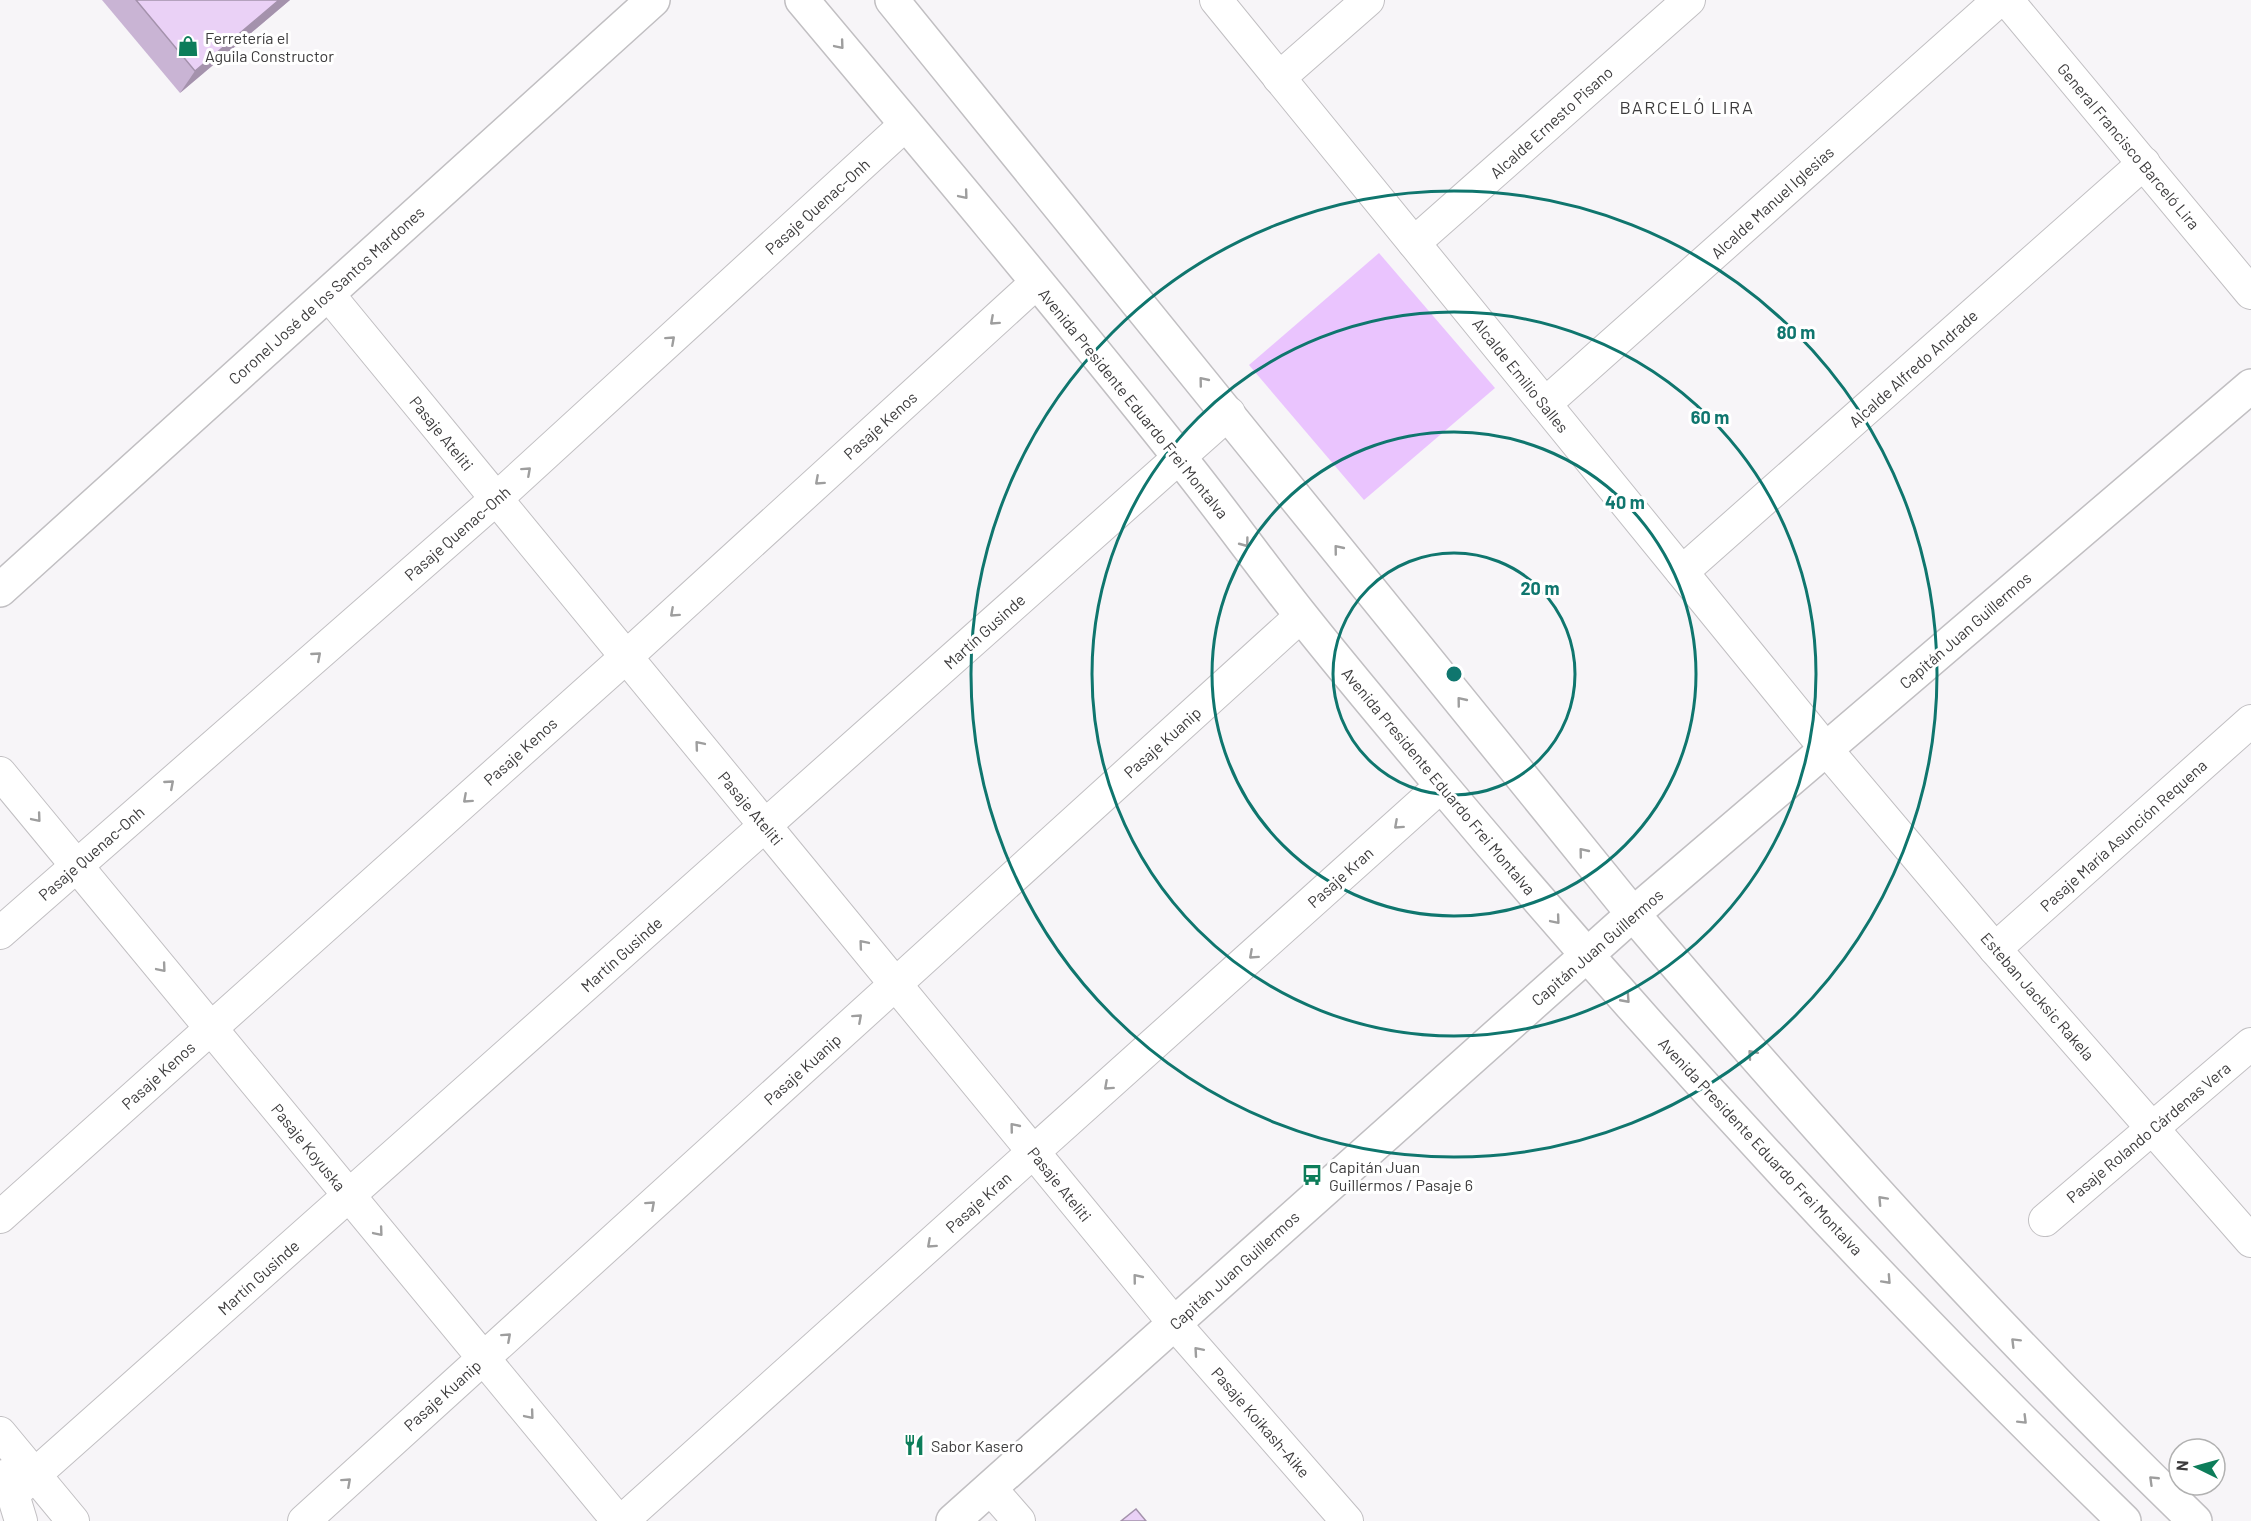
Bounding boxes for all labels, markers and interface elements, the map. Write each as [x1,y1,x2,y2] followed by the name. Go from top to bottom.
[205,28,334,65] place label: Ferretería el Aguila Constructor
[176,34,200,58] shop icon: Ferretería el Aguila Constructor
[832,38,843,49] one-way arrow
[2054,59,2204,233] street label: General Francisco Barceló Lira
[1486,62,1616,182] street label: Alcalde Ernesto Pisano
[1619,96,1755,118] district label: BARCELÓ LIRA
[1707,142,1837,262] street label: Alcalde Manuel Iglesias
[761,154,873,258] street label: Pasaje Quenac-Onh
[957,188,968,199] one-way arrow
[224,202,428,388] street label: Coronel José de los Santos Mardones
[1035,284,1233,522] street label: Avenida Presidente Eduardo Frei Montalva
[1845,305,1981,431] street label: Alcalde Alfredo Andrade
[990,314,1000,325] one-way arrow
[1469,314,1573,436] street label: Alcalde Emilio Salles
[1777,321,1815,343] text: 80 m
[664,336,674,347] one-way arrow
[1199,377,1210,388] one-way arrow
[839,387,921,463] street label: Pasaje Kenos
[406,392,478,474] street label: Pasaje Ateliti
[1691,406,1729,428] text: 60 m
[520,467,530,478] one-way arrow
[815,474,825,485] one-way arrow
[400,482,514,584] street label: Pasaje Quenac-Onh
[1605,491,1645,513] text: 40 m
[1238,536,1249,547] one-way arrow
[1335,545,1346,556] one-way arrow
[1895,568,2035,692] street label: Capitán Juan Guillermos
[1521,577,1559,599] text: 20 m
[940,590,1028,672] street label: Martín Gusinde
[671,605,682,616] one-way arrow
[310,652,321,663] one-way arrow
[1338,664,1540,898] street label: Avenida Presidente Eduardo Frei Montalva
[1444,664,1464,684] centre of rings
[1457,696,1468,707] one-way arrow
[1120,702,1204,782] street label: Pasaje Kuanip
[479,713,561,789] street label: Pasaje Kenos
[695,741,706,752] one-way arrow
[2036,755,2210,915] street label: Pasaje María Asunción Requena
[715,767,787,849] street label: Pasaje Ateliti
[164,780,174,791] one-way arrow
[463,792,474,803] one-way arrow
[34,802,148,904] street label: Pasaje Quenac-Onh
[30,811,41,822] one-way arrow
[1394,818,1405,829] one-way arrow
[1303,843,1377,911] street label: Pasaje Kran
[1580,848,1591,859] one-way arrow
[1527,885,1667,1009] street label: Capitán Juan Guillermos
[577,913,665,995] street label: Martín Gusinde
[1549,913,1560,924] one-way arrow
[1977,928,2099,1064] street label: Esteban Jacksic Rakela
[860,940,871,951] one-way arrow
[1249,948,1260,959] one-way arrow
[154,961,165,972] one-way arrow
[1619,992,1630,1003] one-way arrow
[851,1014,862,1025] one-way arrow
[760,1029,844,1109] street label: Pasaje Kuanip
[1655,1033,1867,1259] street label: Avenida Presidente Eduardo Frei Montalva
[117,1037,199,1113] street label: Pasaje Kenos
[1748,1050,1759,1061] one-way arrow
[2062,1058,2234,1206] street label: Pasaje Rolando Cárdenas Vera
[1104,1079,1115,1090] one-way arrow
[268,1100,350,1194] street label: Pasaje Koyuska
[1010,1123,1021,1134] one-way arrow
[1024,1143,1096,1225] street label: Pasaje Ateliti
[1329,1157,1473,1194] place label: Capitán Juan Guillermos / Pasaje 6
[1300,1163,1324,1187] bus stop icon: Capitán Juan Guillermos / Pasaje 6
[941,1168,1015,1236] street label: Pasaje Kran
[1878,1196,1889,1207] one-way arrow
[644,1202,655,1213] one-way arrow
[1165,1207,1303,1333] street label: Capitán Juan Guillermos
[372,1225,383,1236] one-way arrow
[214,1236,302,1318] street label: Martín Gusinde
[928,1237,938,1248] one-way arrow
[1134,1274,1145,1285] one-way arrow
[1880,1274,1891,1284] one-way arrow
[500,1333,511,1344] one-way arrow
[2012,1339,2023,1350] one-way arrow
[1194,1347,1205,1357] one-way arrow
[400,1355,484,1435] street label: Pasaje Kuanip
[1208,1363,1314,1481] street label: Pasaje Koikash-Aike
[523,1408,534,1419] one-way arrow
[2016,1412,2027,1423] one-way arrow
[902,1433,926,1457] restaurant icon: Sabor Kasero
[931,1436,1024,1455] place label: Sabor Kasero
[2167,1437,2227,1497] north arrow
[2172,1460,2191,1472] text: N
[2149,1477,2160,1488] one-way arrow
[340,1478,351,1489] one-way arrow

